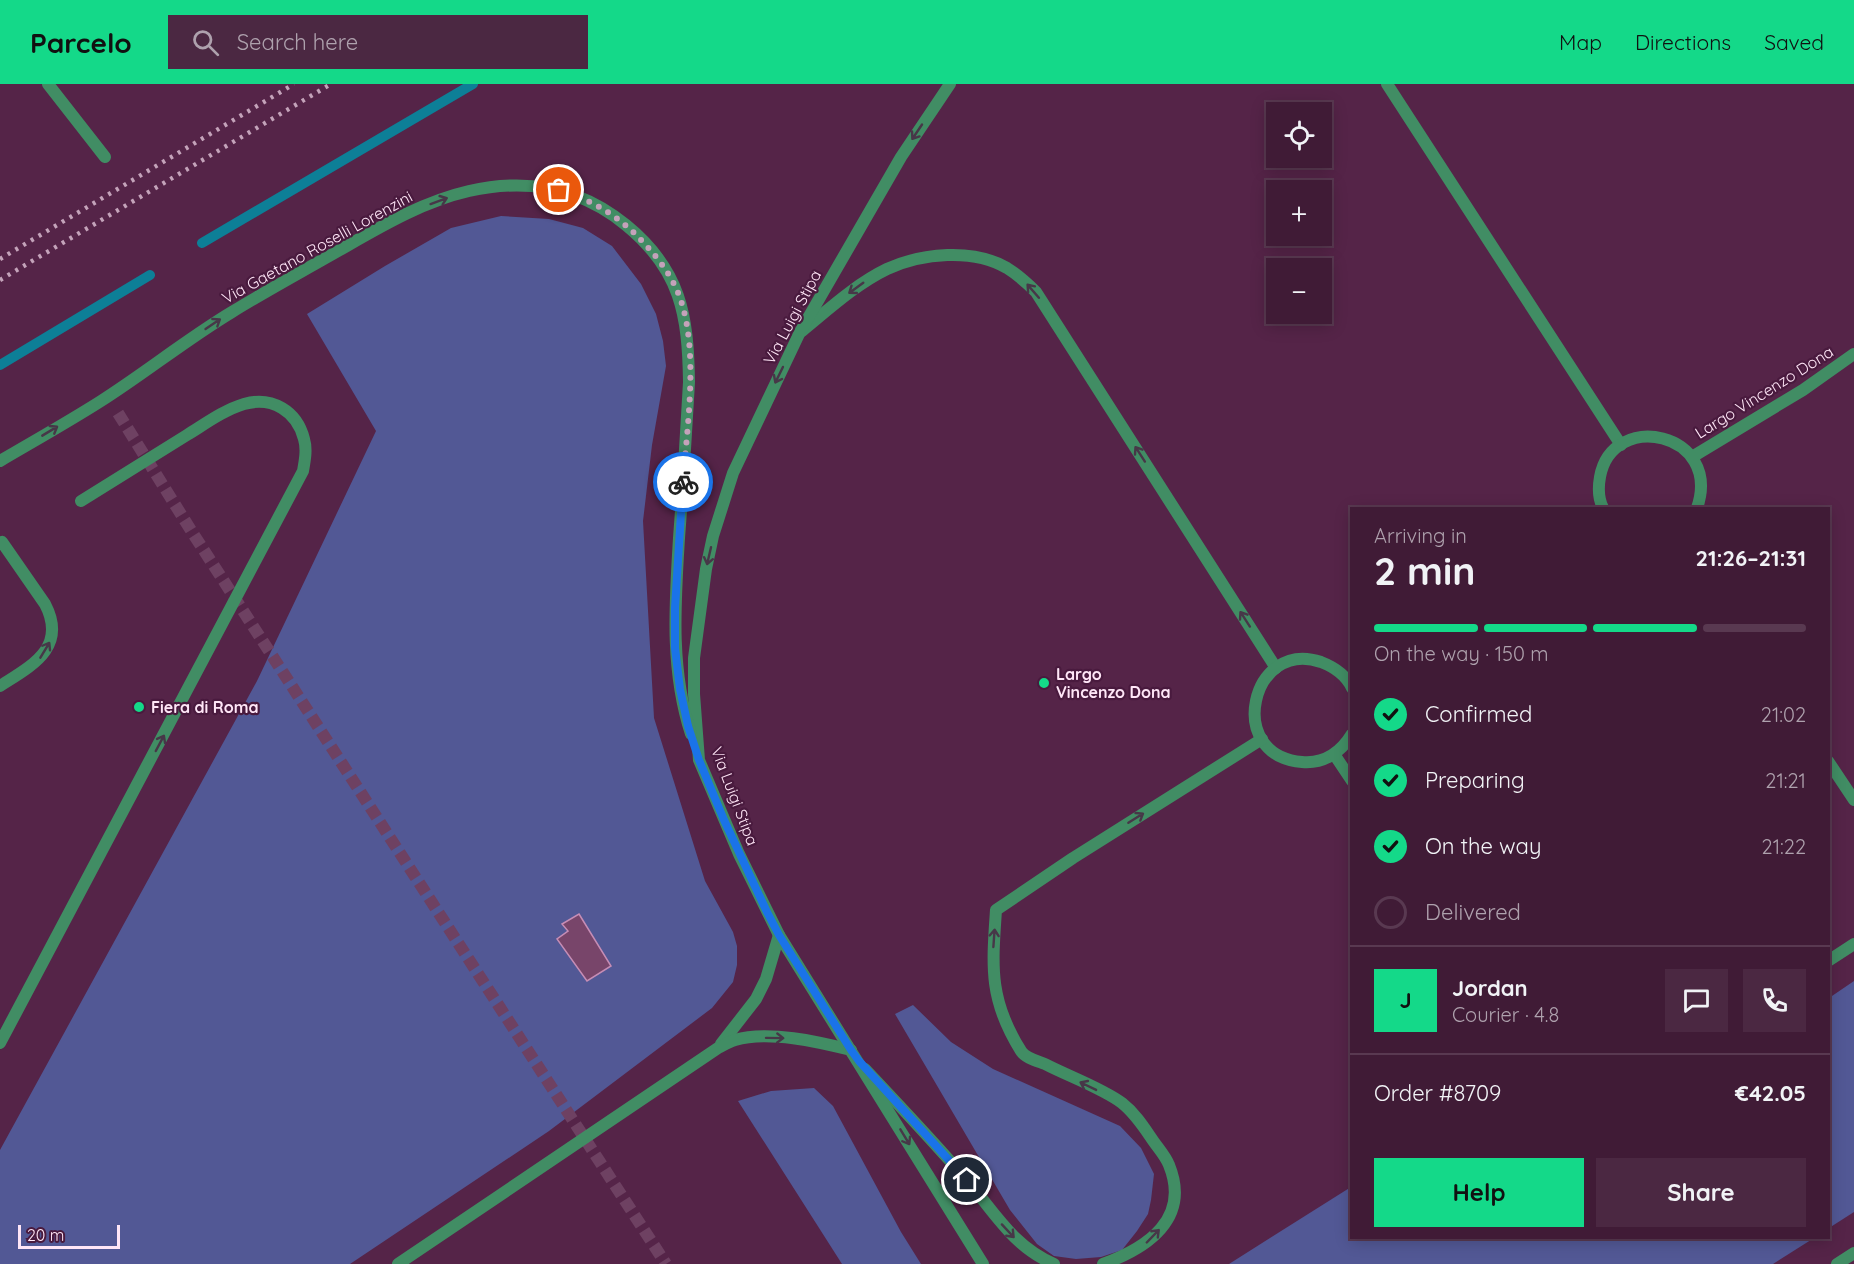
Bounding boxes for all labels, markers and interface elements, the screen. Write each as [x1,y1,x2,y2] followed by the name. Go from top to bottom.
[168,15,588,69] search box
[30,25,132,60] text: Parcelo
[189,26,222,59] icon: search
[237,28,358,56] text: Search here
[1559,29,1602,55] text: Map
[1635,29,1731,55] text: Directions
[1764,29,1824,55] text: Saved
[1266,102,1332,324] map controls
[1266,102,1332,168] button: locate
[911,124,923,140] one-way arrow
[533,164,584,215] pin
[542,173,575,206] icon: bag
[1266,180,1332,246] button: +
[218,186,416,308] street label: Via Gaetano Roselli Lorenzini
[429,194,448,205] one-way arrow
[1266,258,1332,324] button: −
[759,266,825,368] street label: Via Luigi Stipa
[849,282,865,294] one-way arrow
[1027,283,1040,299] one-way arrow
[204,318,221,330] one-way arrow
[1691,341,1837,443] street label: Largo Vincenzo Dona
[773,365,785,383] one-way arrow
[41,425,58,437] one-way arrow
[1133,446,1145,463] one-way arrow
[653,452,713,512] courier
[667,466,700,499] icon: bike
[1374,523,1467,548] text: Arriving in
[1695,544,1806,572] text: 21:26–21:31
[702,546,714,565] one-way arrow
[1374,546,1476,595] text: 2 min
[1238,610,1251,627] one-way arrow
[1374,641,1549,666] text: On the way · 150 m
[39,642,51,659] one-way arrow
[1056,664,1171,702] place label: Largo Vincenzo Dona
[1037,676,1051,690] marker: Largo Vincenzo Dona
[151,697,259,717] place label: Fiera di Roma
[1374,698,1407,731] icon: check
[132,700,146,714] marker: Fiera di Roma
[1425,700,1532,728] text: Confirmed
[1761,702,1806,727] text: 21:02
[155,734,166,752] one-way arrow
[707,744,763,848] street label: Via Luigi Stipa
[1374,764,1407,797] icon: check
[1425,766,1525,794] text: Preparing
[1765,768,1806,793] text: 21:21
[1127,812,1144,824] one-way arrow
[1374,830,1407,863] icon: check
[1425,832,1541,860] text: On the way
[1762,834,1806,859] text: 21:22
[1425,898,1521,926] text: Delivered
[989,928,1000,948] one-way arrow
[1665,969,1728,1032] button: chat
[1743,969,1806,1032] button: phone
[1452,974,1528,1002] text: Jordan
[1399,986,1412,1014] text: J
[1452,1002,1559,1027] text: Courier · 4.8
[764,1032,784,1043] one-way arrow
[1080,1079,1098,1091] one-way arrow
[1374,1079,1501,1107] text: Order #8709
[1735,1079,1806,1107] text: €42.05
[899,1128,911,1145] one-way arrow
[941,1154,992,1205] pin
[1374,1158,1584,1227] button: Help
[1596,1158,1806,1227] button: Share
[950,1163,983,1196] icon: home
[18,1222,120,1250] scale bar
[1001,1223,1015,1238] one-way arrow
[27,1225,64,1245] text: 20 m
[1146,1228,1160,1243] one-way arrow

